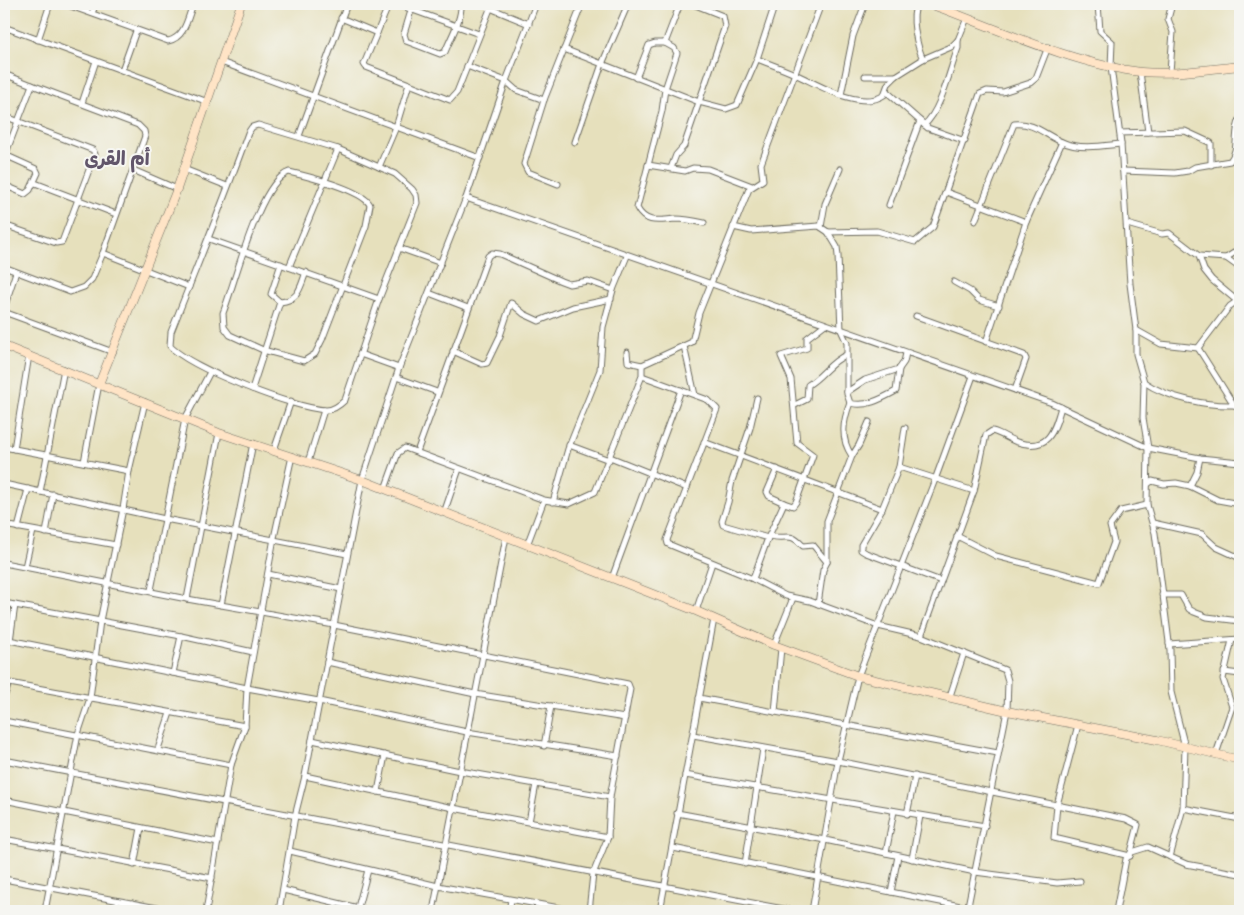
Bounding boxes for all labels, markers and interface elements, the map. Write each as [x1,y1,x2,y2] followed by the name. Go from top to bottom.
[84,147,151,173] district label: أم القرى

